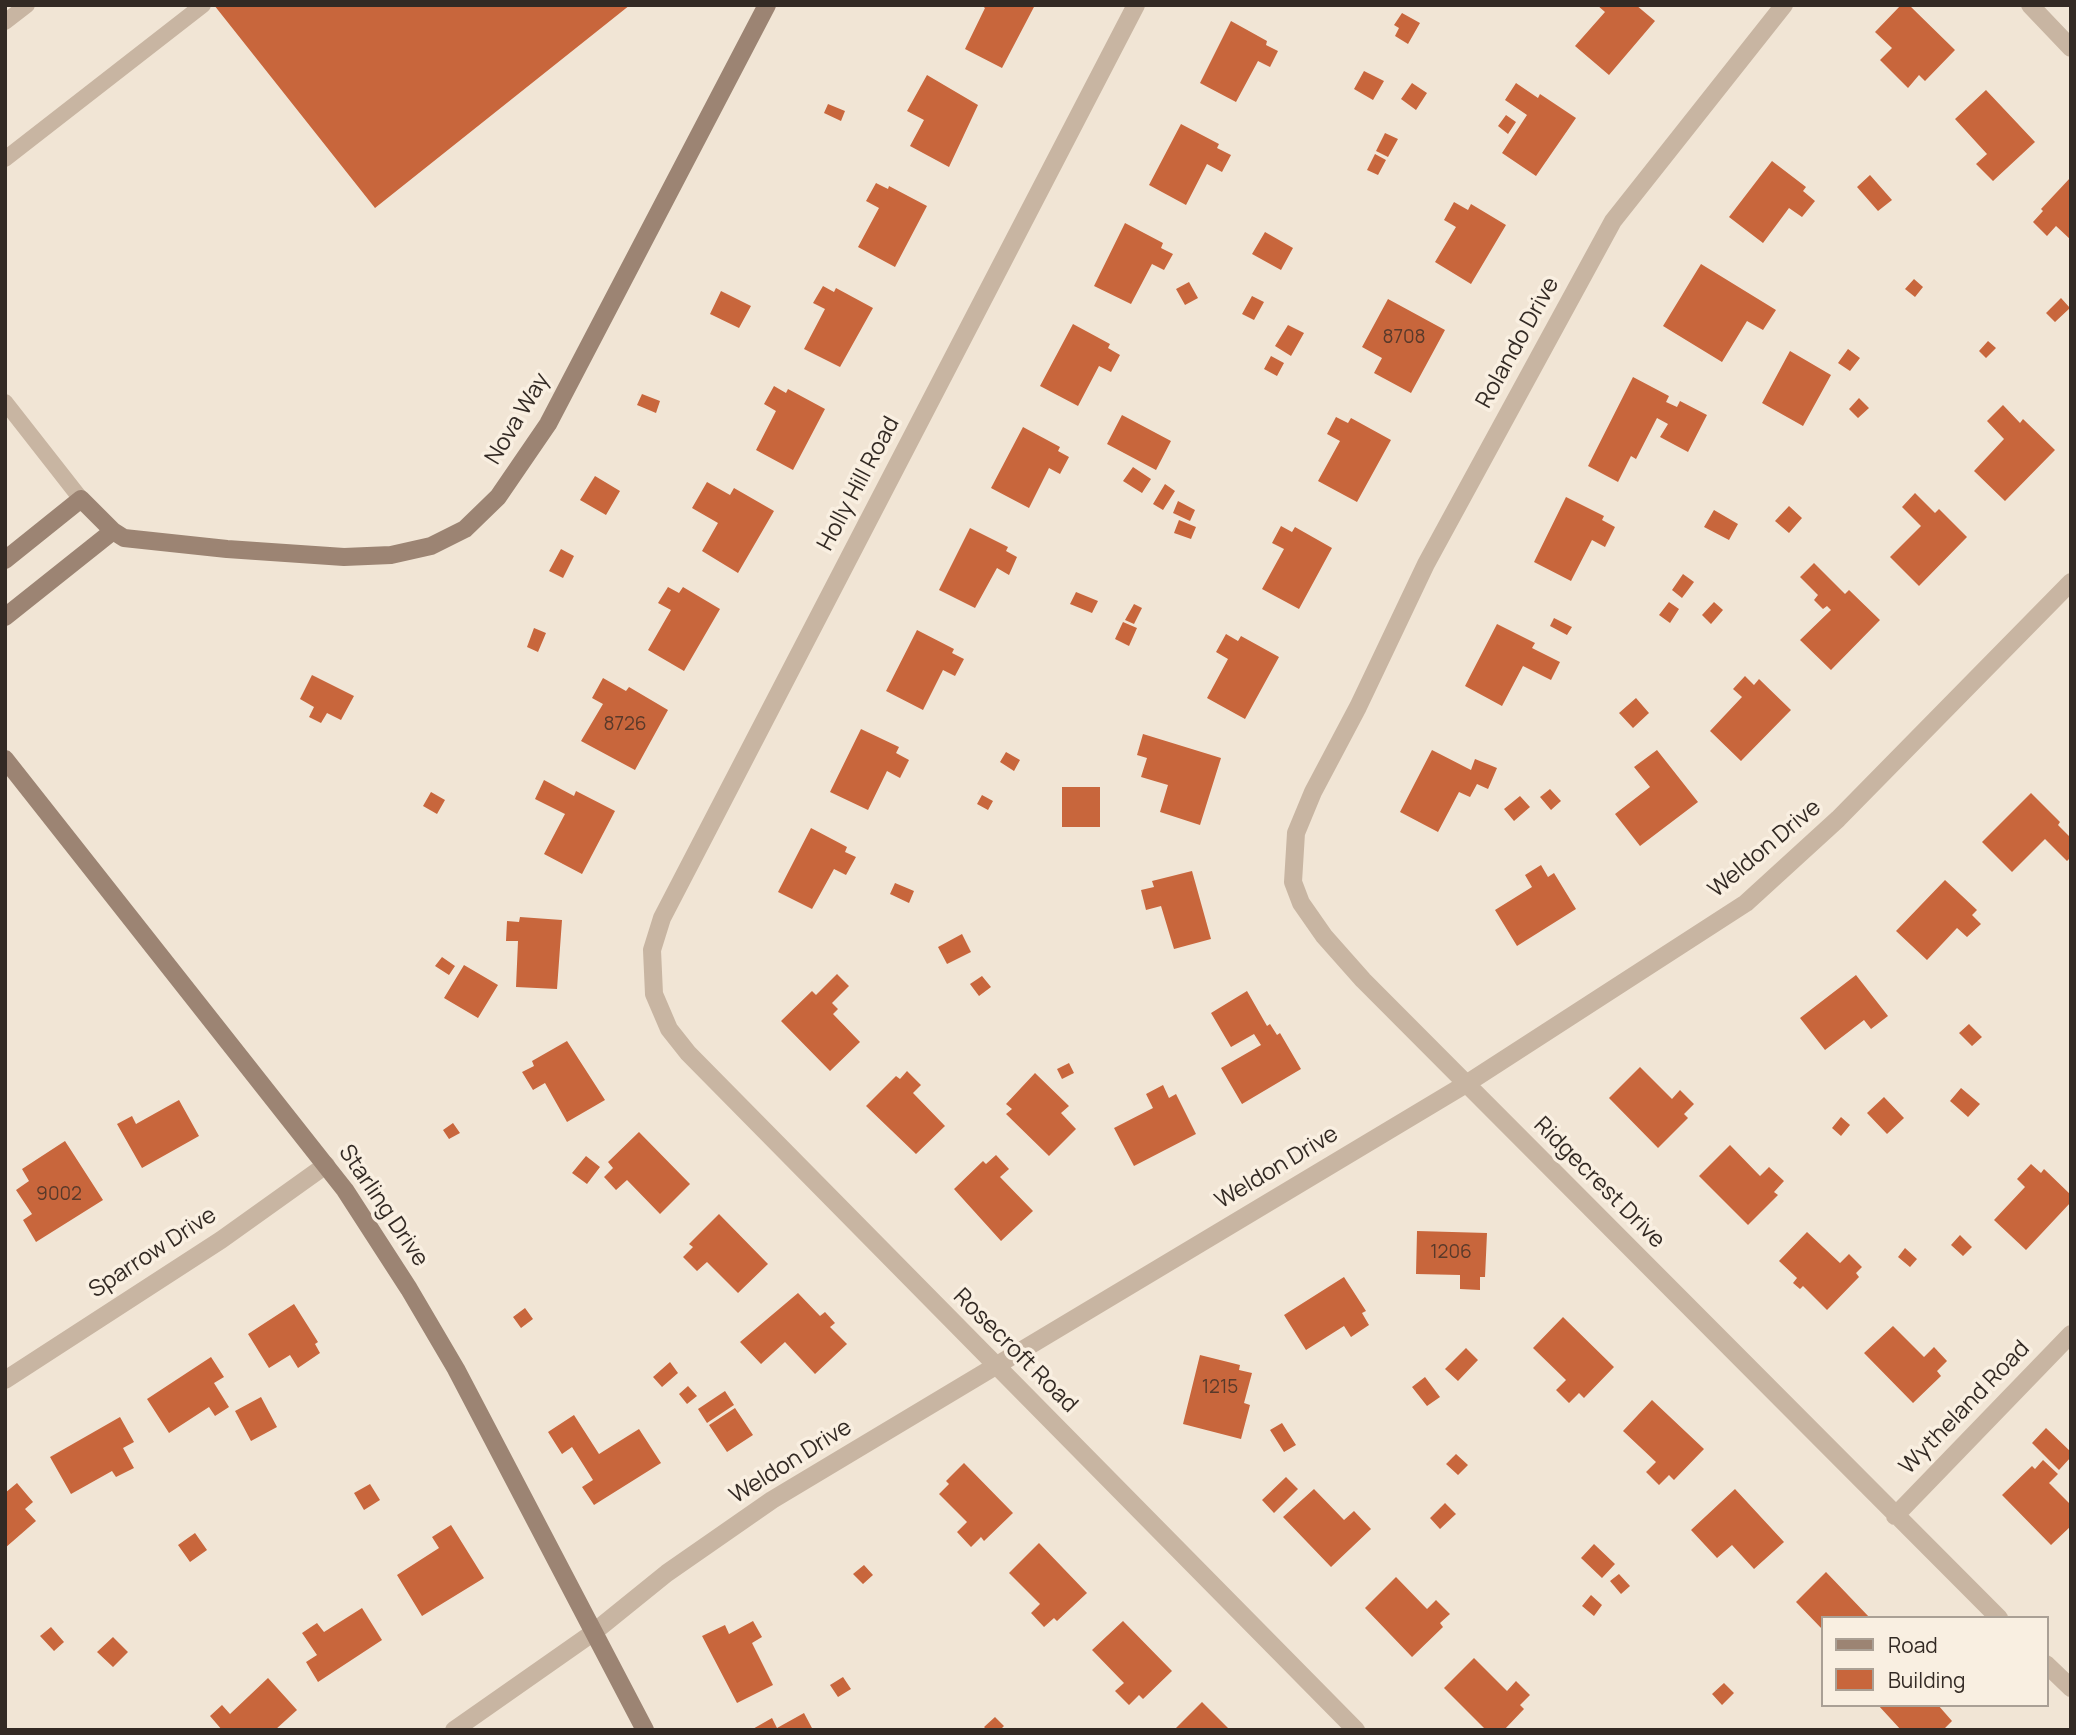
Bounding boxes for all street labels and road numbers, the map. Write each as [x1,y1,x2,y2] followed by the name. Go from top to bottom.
[1471,273,1565,413] street label: Rolando Drive
[480,368,556,470] street label: Nova Way
[812,412,906,556] street label: Holly Hill Road
[1703,794,1827,904] street label: Weldon Drive
[1528,1112,1670,1254] street label: Ridgecrest Drive
[1211,1121,1343,1215] street label: Weldon Drive
[332,1140,434,1272] street label: Starling Drive
[84,1202,222,1304] street label: Sparrow Drive
[947,1283,1083,1419] street label: Rosecroft Road
[1894,1335,2036,1481] street label: Wytheland Road
[725,1414,857,1510] street label: Weldon Drive

